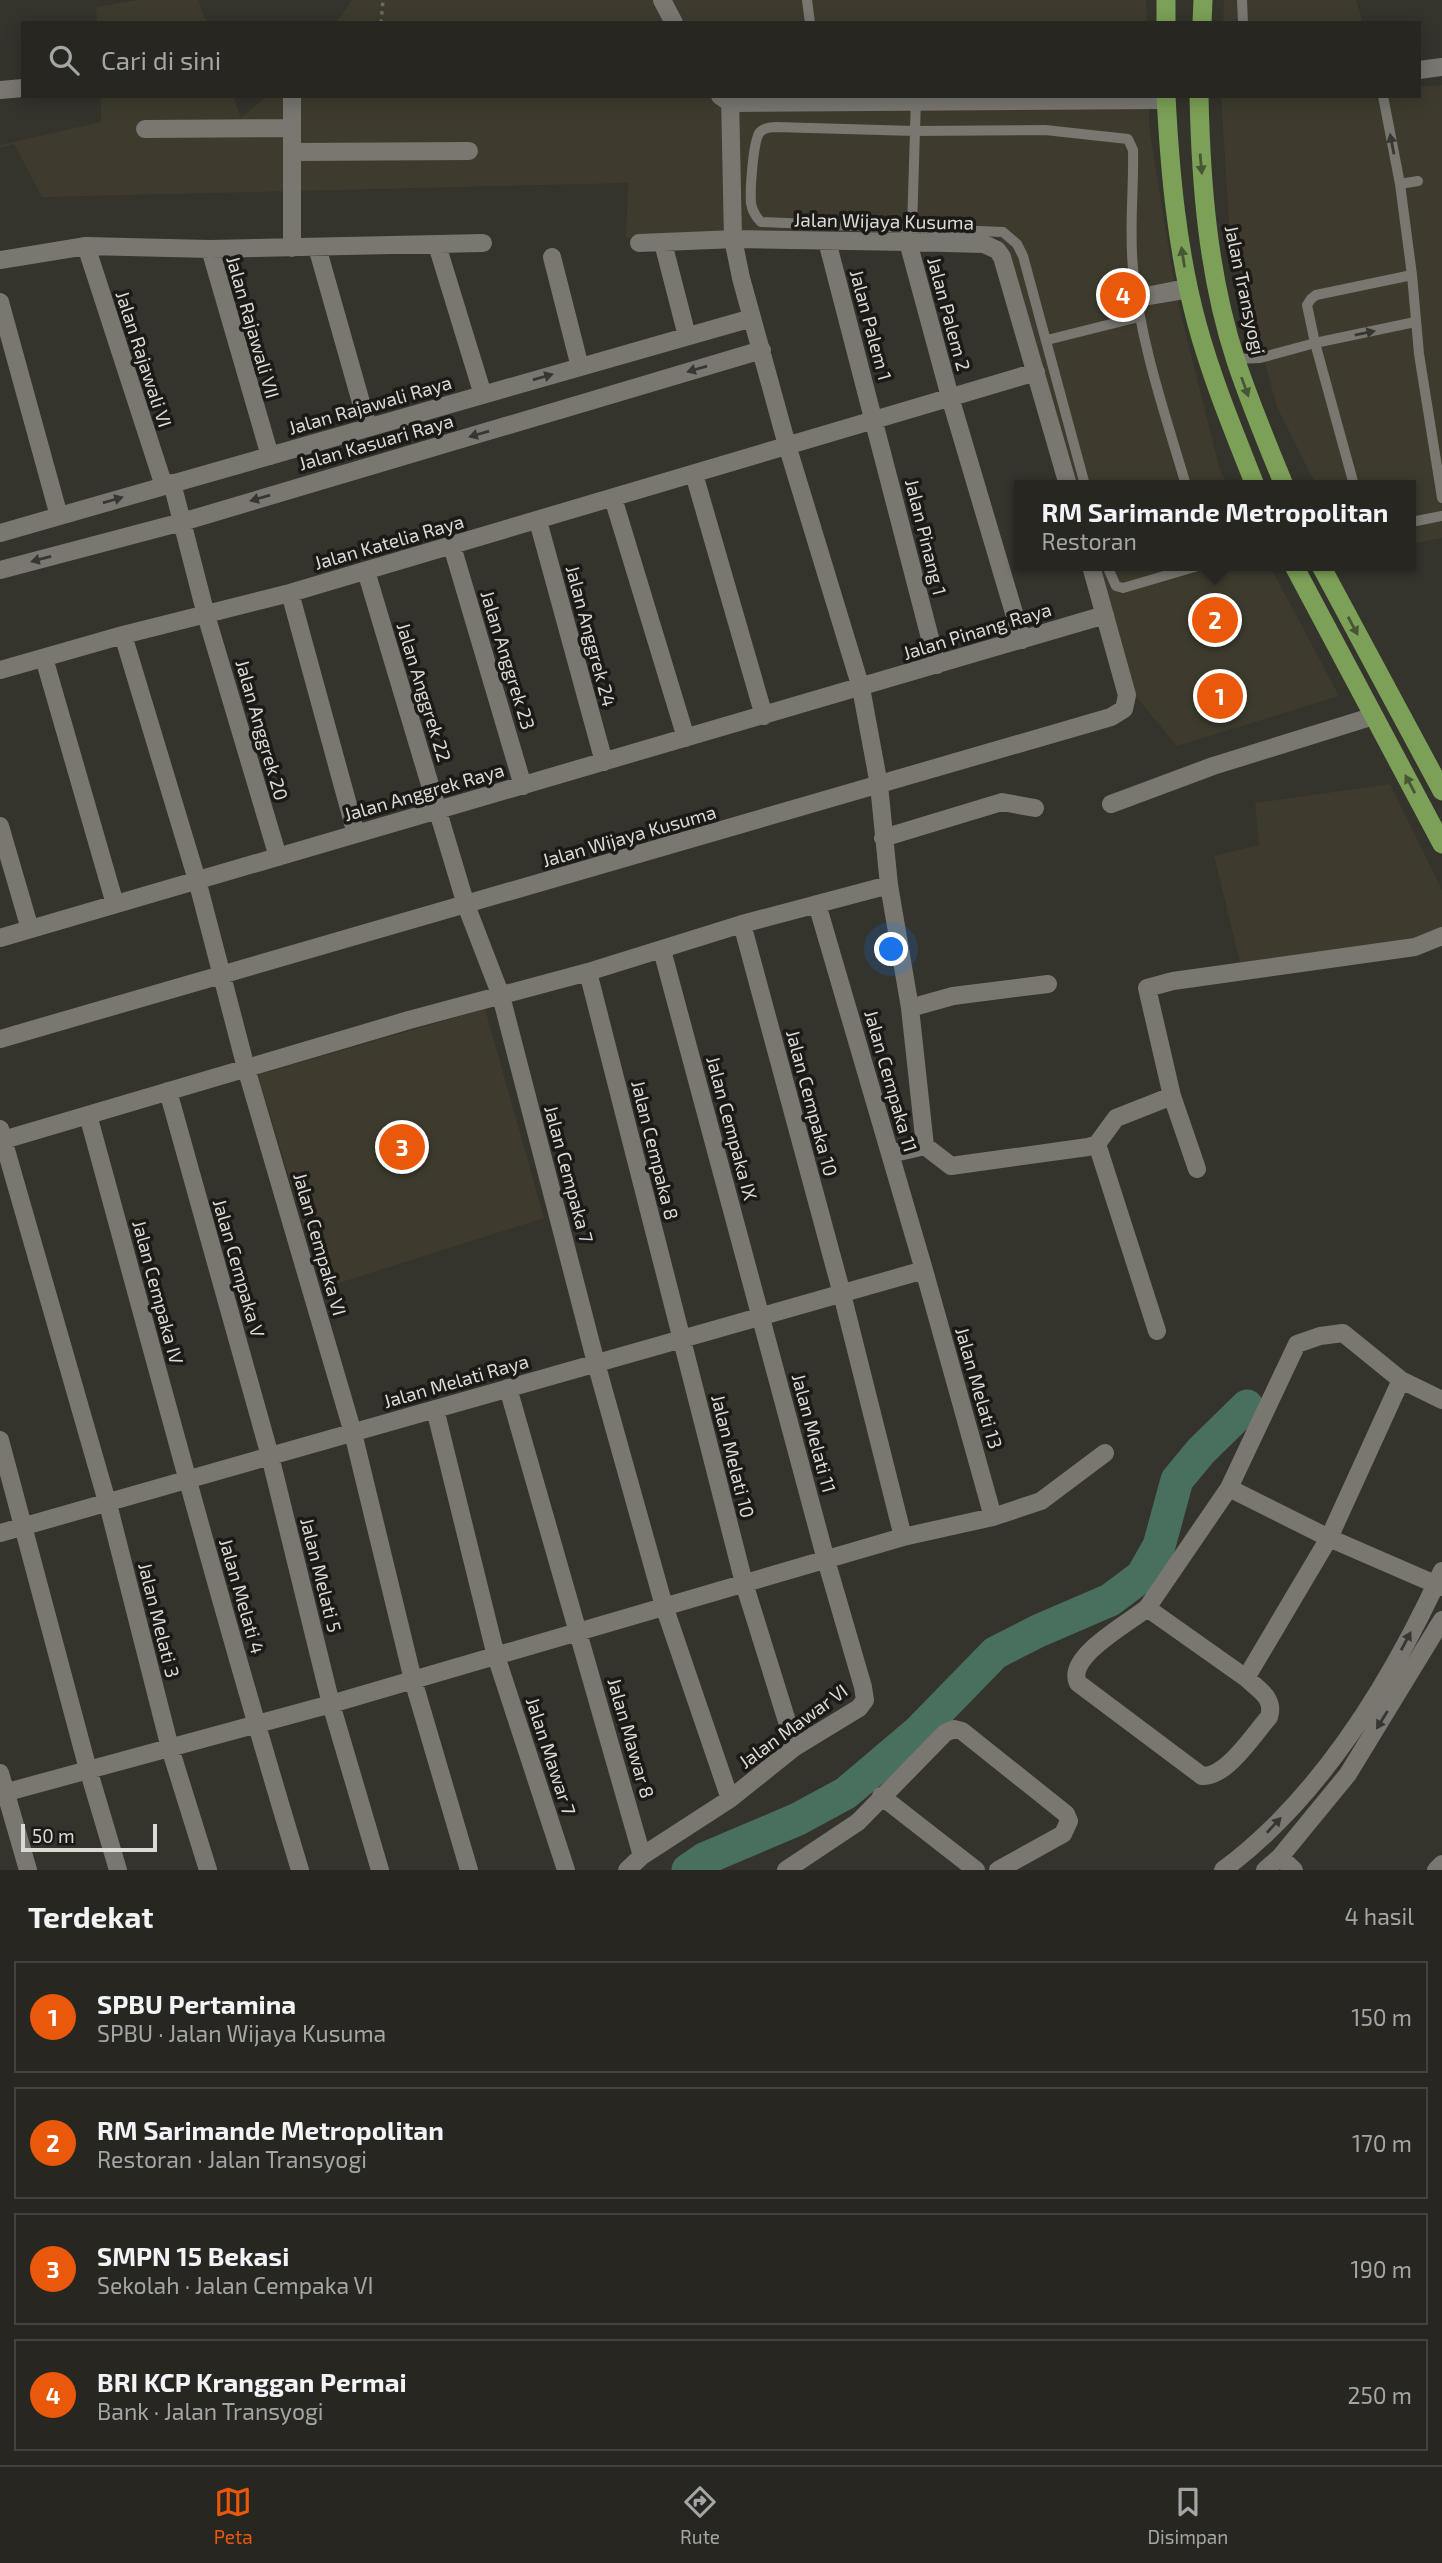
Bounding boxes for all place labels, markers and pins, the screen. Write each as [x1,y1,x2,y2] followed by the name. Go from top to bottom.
[1100,269,1146,321] pin: 4
[1192,594,1238,646] pin: 2
[1197,670,1243,722] pin: 1
[379,1121,425,1173] pin: 3

